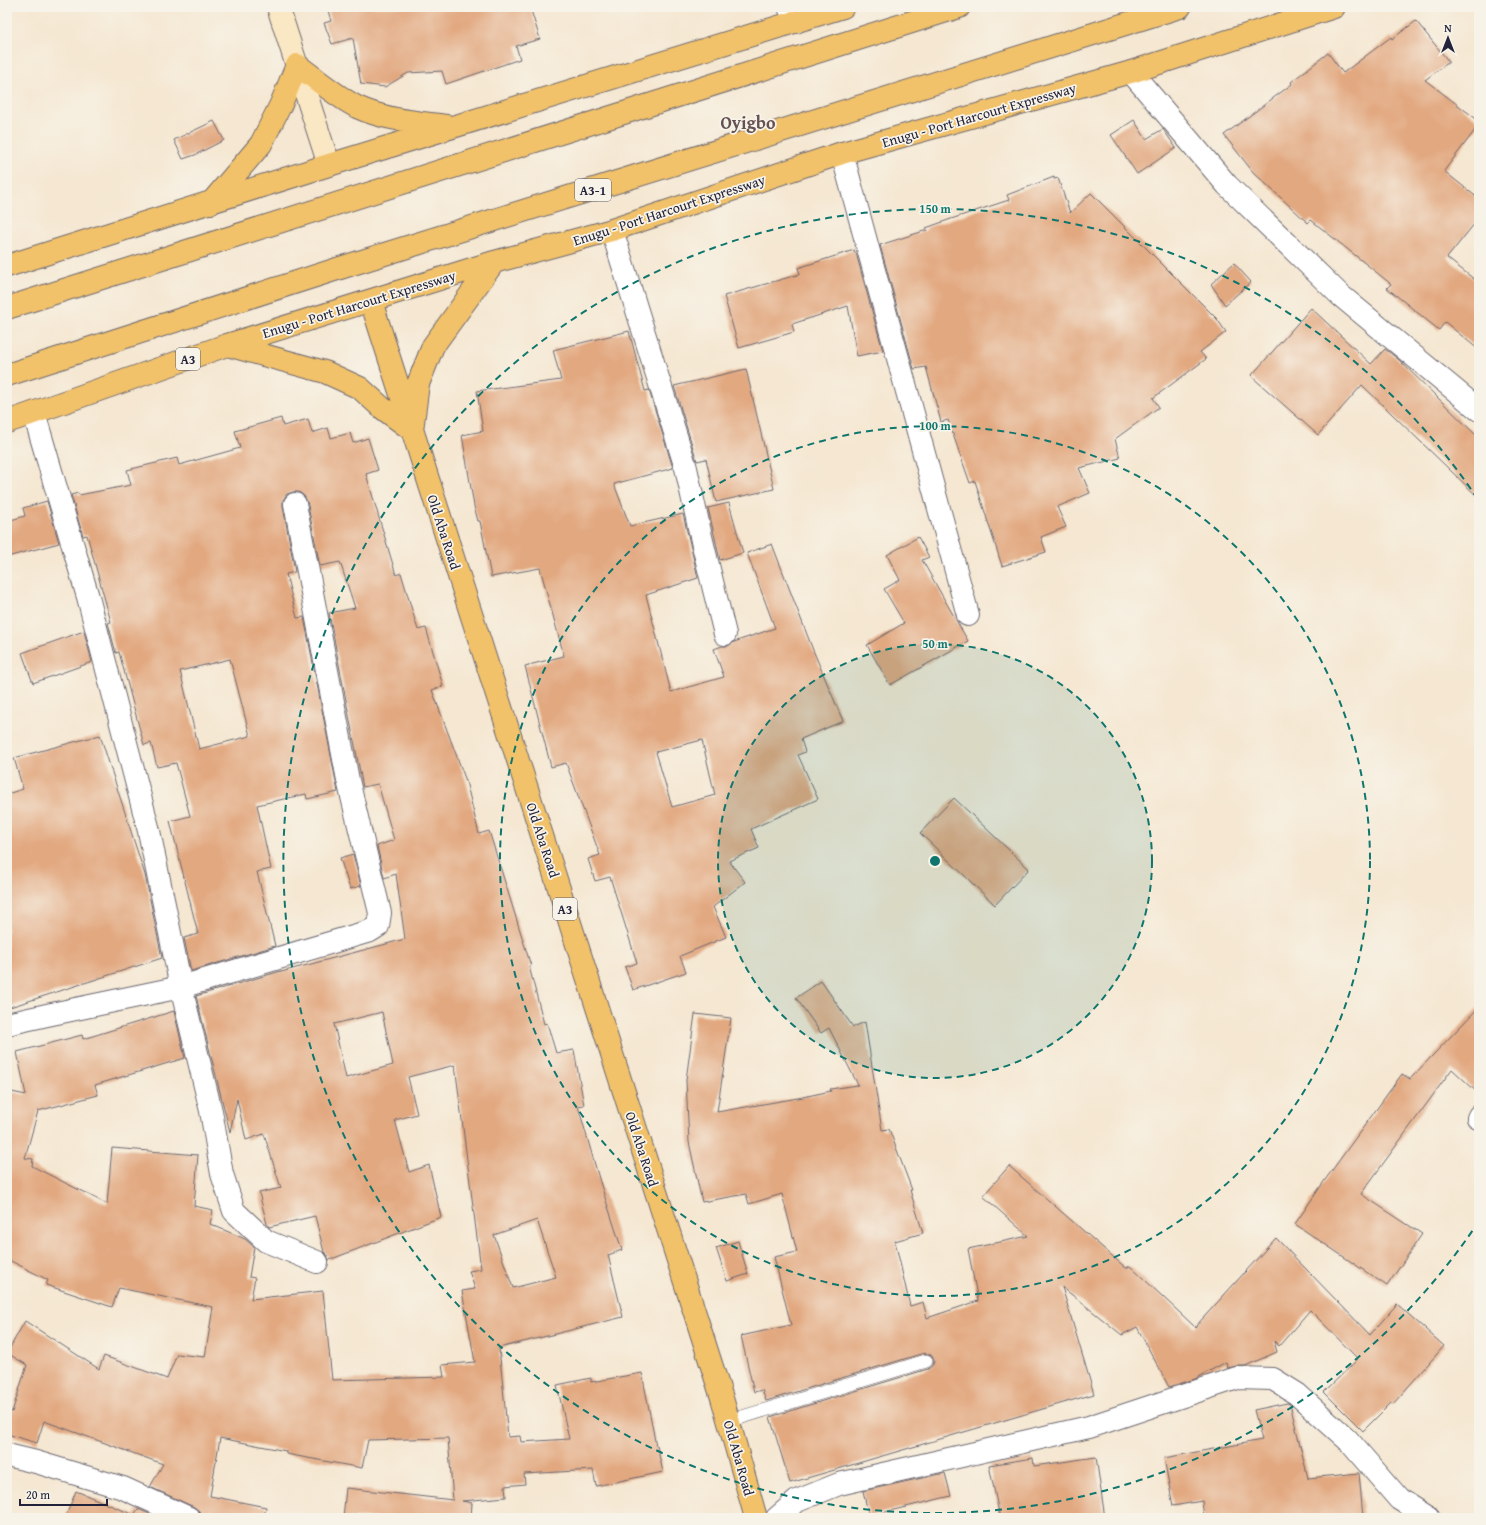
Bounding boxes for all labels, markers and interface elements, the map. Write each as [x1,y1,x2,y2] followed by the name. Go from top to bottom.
[1428,18,1468,58] north arrow
[1444,20,1452,36] text: N
[880,78,1078,152] street label: Enugu - Port Harcourt Expressway
[720,109,776,136] district label: Oyigbo
[570,169,768,251] street label: Enugu - Port Harcourt Expressway
[575,179,611,201] road number: A3-1
[919,200,952,217] text: 150 m
[260,265,458,343] street label: Enugu - Port Harcourt Expressway
[176,348,200,370] road number: A3
[919,417,952,434] text: 100 m
[422,492,466,573] street label: Old Aba Road
[922,635,948,652] text: 50 m
[521,800,565,881] street label: Old Aba Road
[928,854,942,868] centre of rings
[553,898,577,920] road number: A3
[620,1109,664,1190] street label: Old Aba Road
[719,1418,759,1499] street label: Old Aba Road
[20,1481,107,1507] scale bar
[26,1486,50,1503] text: 20 m

